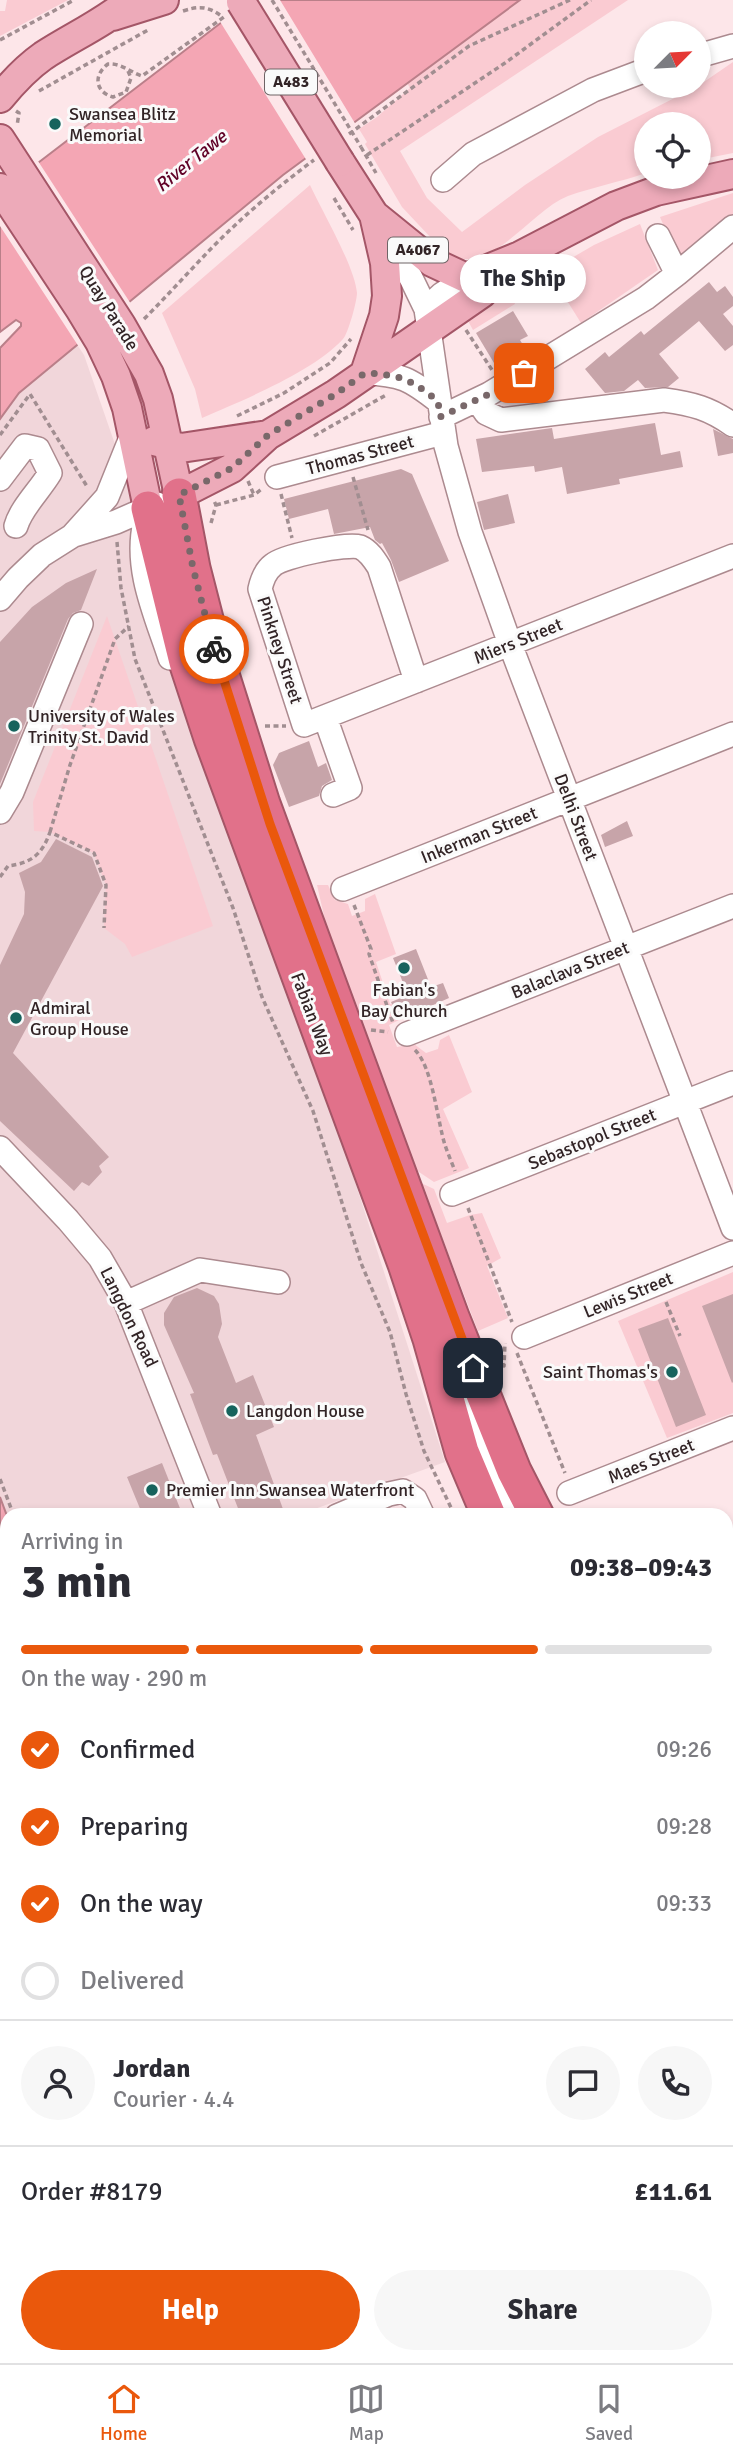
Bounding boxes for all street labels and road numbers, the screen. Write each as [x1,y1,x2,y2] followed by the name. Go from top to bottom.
[265,69,317,94] road number: A483
[388,238,448,262] road number: A4067
[74,262,144,354] street label: Quay Parade
[304,430,416,480] street label: Thomas Street
[252,593,308,707] street label: Pinkney Street
[470,613,566,669] street label: Miers Street
[549,770,603,864] street label: Delhi Street
[418,802,540,868] street label: Inkerman Street
[508,936,632,1004] street label: Balaclava Street
[286,969,338,1059] street label: Fabian Way
[525,1103,659,1175] street label: Sebastopol Street
[95,1263,163,1371] street label: Langdon Road
[580,1267,676,1323] street label: Lewis Street
[605,1434,697,1488] street label: Maes Street

